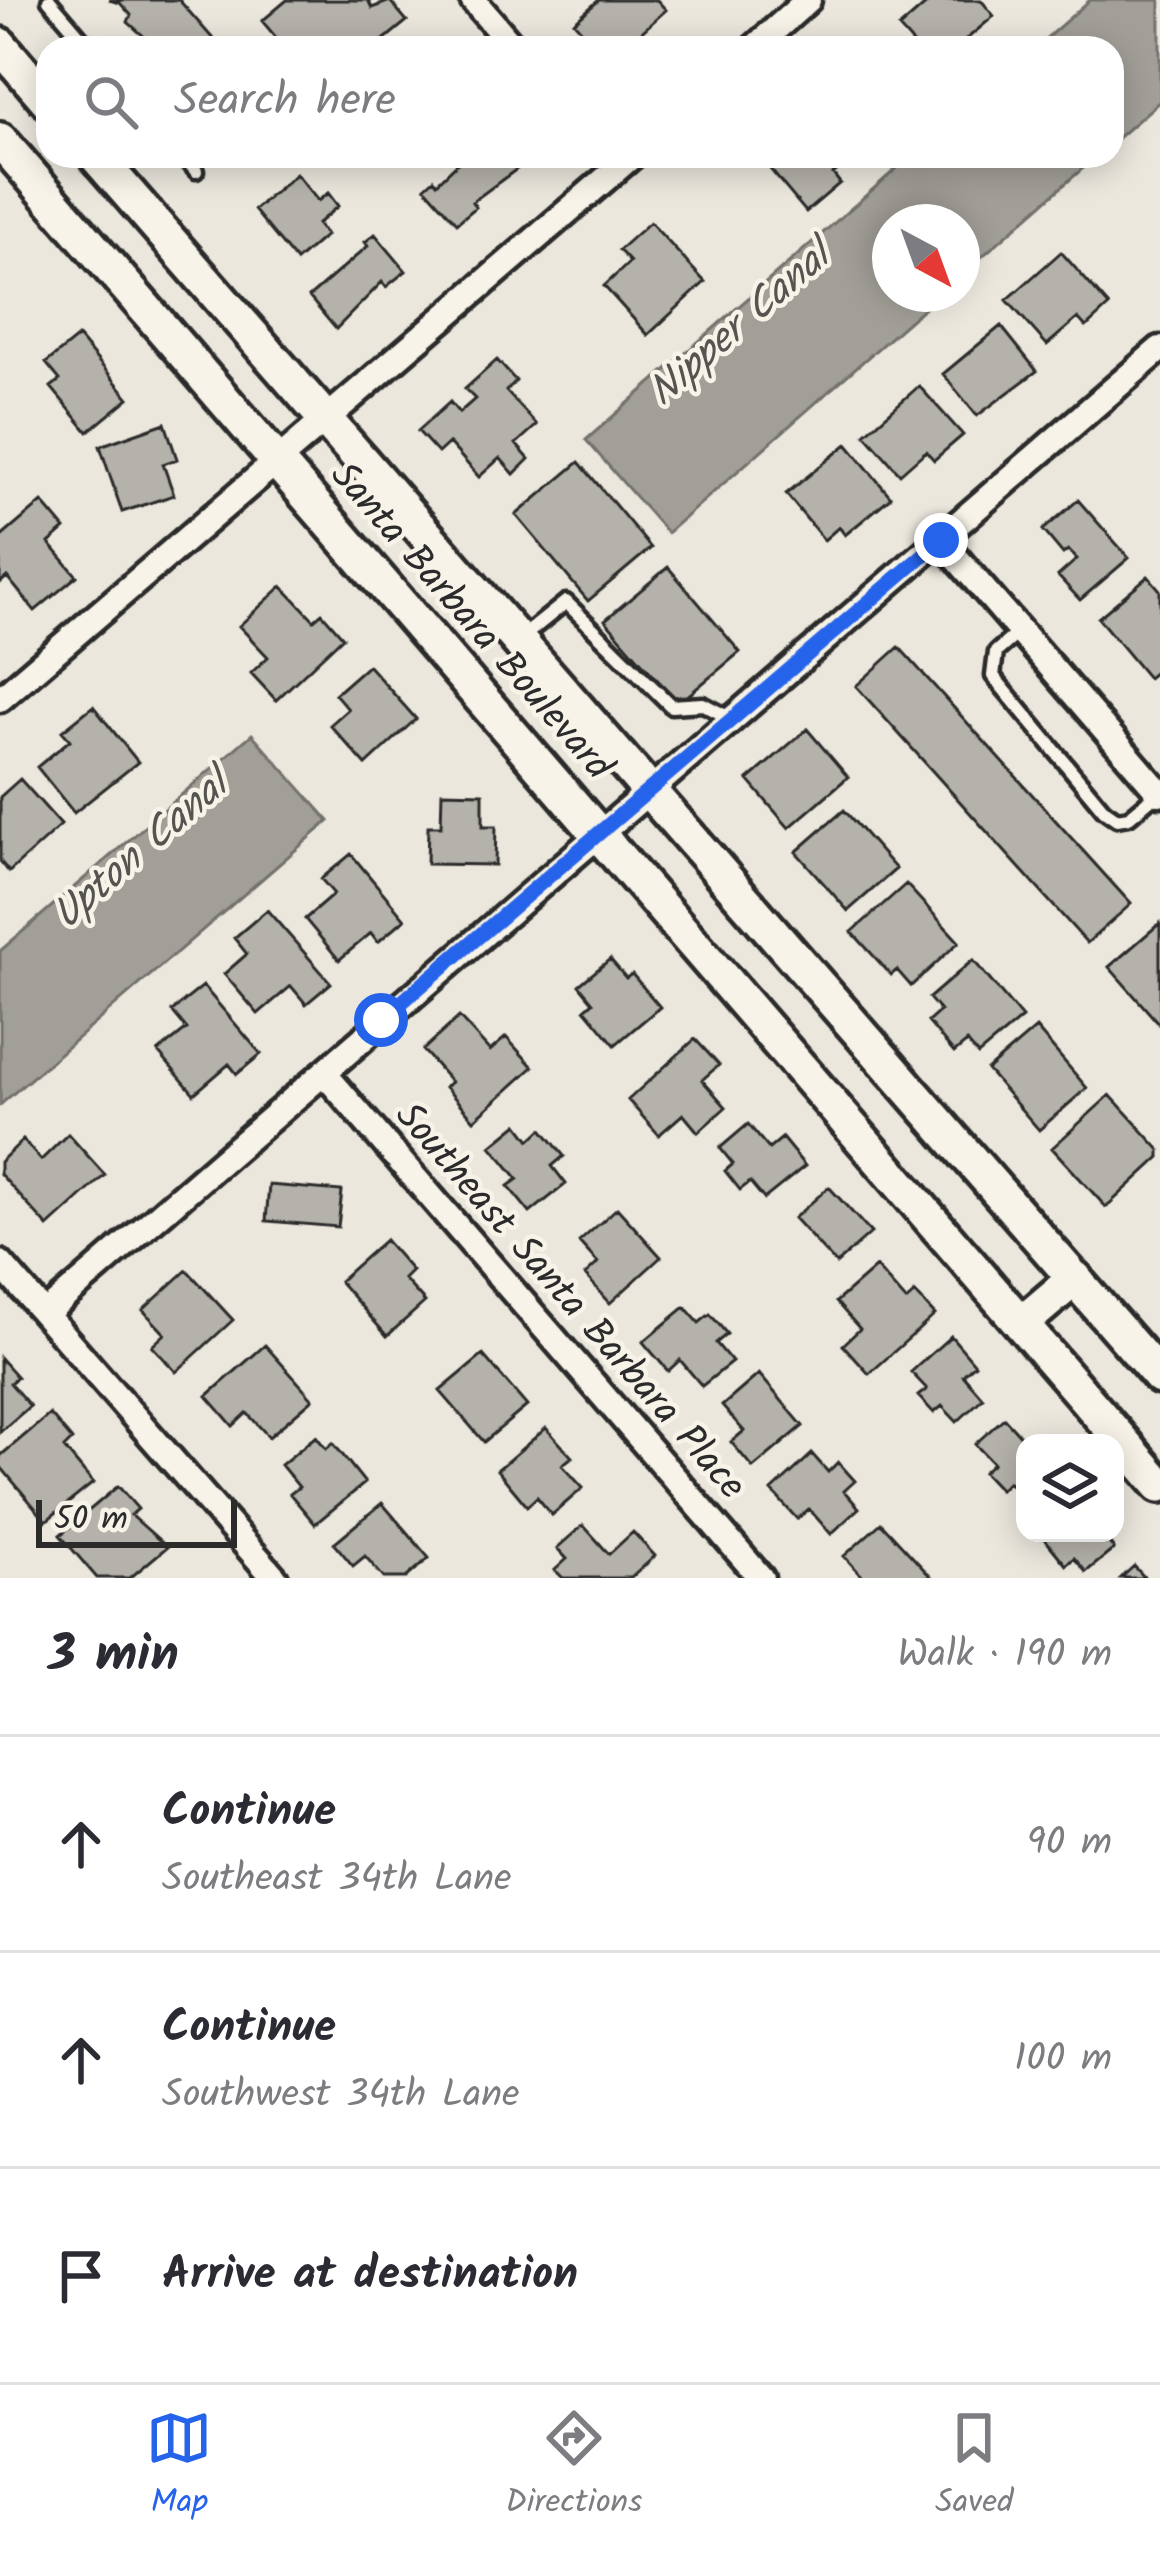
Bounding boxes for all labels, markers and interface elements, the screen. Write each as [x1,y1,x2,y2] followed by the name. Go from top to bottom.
[36,36,1124,168] search box
[174,66,396,138] text: Search here
[78,69,144,135] icon: search
[872,204,980,312] north arrow
[633,221,853,424] water label: Nipper Canal
[313,448,628,797] street label: Santa Barbara Boulevard
[914,513,968,567] route end
[37,750,251,947] water label: Upton Canal
[354,993,408,1047] route start
[378,1089,760,1515] street label: Southeast Santa Barbara Place
[1016,1434,1124,1542] map controls
[1016,1434,1124,1542] button: layers
[36,1494,237,1547] scale bar
[54,1494,128,1547] text: 50 m
[48,1616,179,1697] text: 3 min
[897,1625,1112,1687] text: Walk · 190 m
[162,1777,336,1849] text: Continue
[48,1811,114,1877] icon: ahead
[1027,1813,1112,1875] text: 90 m
[162,1849,512,1911] text: Southeast 34th Lane
[162,1993,336,2065] text: Continue
[48,2027,114,2093] icon: ahead
[1014,2029,1112,2091] text: 100 m
[162,2065,520,2127] text: Southwest 34th Lane
[162,2240,578,2312] text: Arrive at destination
[48,2243,114,2309] icon: arrive
[146,2405,212,2530] tab: Map
[505,2405,642,2530] tab: Directions
[935,2405,1014,2530] tab: Saved

